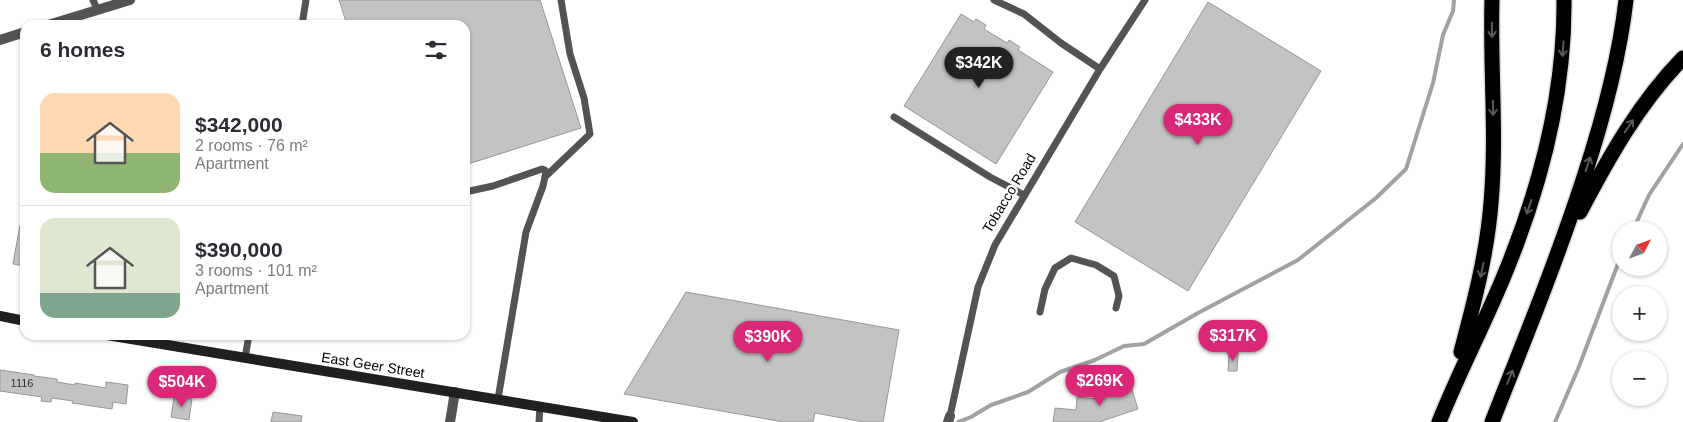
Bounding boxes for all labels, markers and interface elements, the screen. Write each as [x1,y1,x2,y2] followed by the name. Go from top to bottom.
[1487,21,1496,37] one-way arrow
[422,36,450,64] icon: filters
[40,38,125,61] text: 6 homes
[1558,40,1567,56] one-way arrow
[944,46,1014,89] pin: $342K
[955,54,1003,71] text: $342K
[1488,100,1498,116] one-way arrow
[1163,104,1233,146] pin: $433K
[1174,111,1222,128] text: $433K
[80,113,140,173] icon: home
[195,113,283,136] text: $342,000
[1625,119,1635,133] one-way arrow
[195,137,308,154] text: 2 rooms · 76 m²
[979,151,1039,235] street label: Tobacco Road
[195,155,269,172] text: Apartment
[1584,157,1593,173] one-way arrow
[1524,199,1533,214] one-way arrow
[1612,221,1668,276] north arrow
[1612,221,1667,406] map controls
[80,238,140,298] icon: home
[195,238,283,261] text: $390,000
[1477,261,1486,277] one-way arrow
[195,262,317,279] text: 3 rooms · 101 m²
[195,280,269,297] text: Apartment
[1612,286,1667,341] button: +
[733,320,803,363] pin: $390K
[1198,320,1268,362] pin: $317K
[1209,327,1257,344] text: $317K
[744,328,792,345] text: $390K
[320,349,426,381] street label: East Geer Street
[1612,351,1667,406] button: −
[1065,364,1135,407] pin: $269K
[147,366,217,408] pin: $504K
[1506,370,1515,385] one-way arrow
[1076,372,1124,389] text: $269K
[158,373,206,390] text: $504K
[11,377,33,389] house number: 1116

